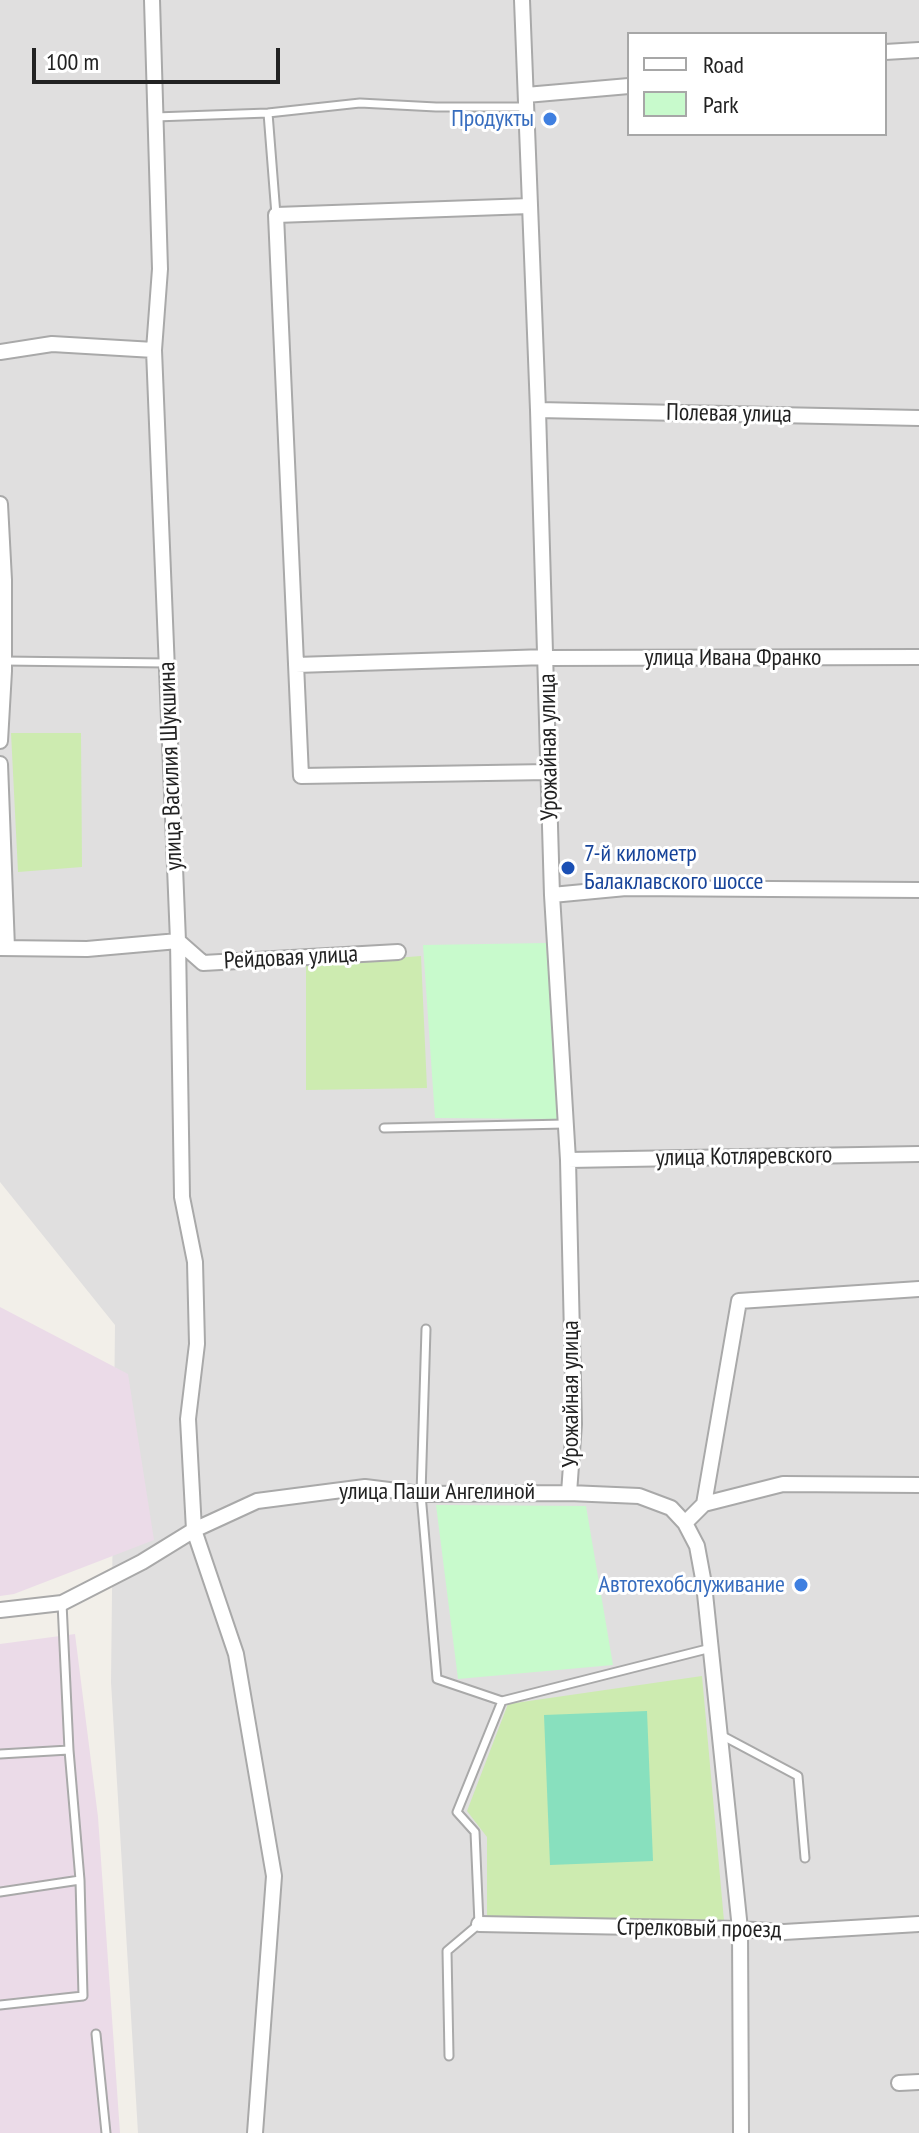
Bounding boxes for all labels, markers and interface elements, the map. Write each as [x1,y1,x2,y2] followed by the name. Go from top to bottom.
[36,32,284,82] scale bar
[627,32,887,136] legend
[46,46,99,77] text: 100 m
[703,49,744,80] text: Road
[703,89,739,120] text: Park
[451,105,534,133] place label: Продукты
[541,110,559,128] marker: Продукты
[666,399,792,429] street label: Полевая улица
[645,644,821,672] street label: улица Ивана Франко
[153,661,189,871] street label: улица Василия Шукшина
[533,673,565,821] street label: Урожайная улица
[584,840,763,896] place label: 7-й километр Балаклавского шоссе
[559,859,577,877] marker: 7-й километр Балаклавского шоссе
[223,940,359,976] street label: Рейдовая улица
[655,1141,833,1173] street label: улица Котляревского
[557,1320,585,1468] street label: Урожайная улица
[339,1478,535,1506] street label: улица Паши Ангелиной
[599,1571,785,1599] place label: Автотехобслуживание
[792,1576,810,1594] marker: Автотехобслуживание
[616,1913,782,1945] street label: Стрелковый проезд

